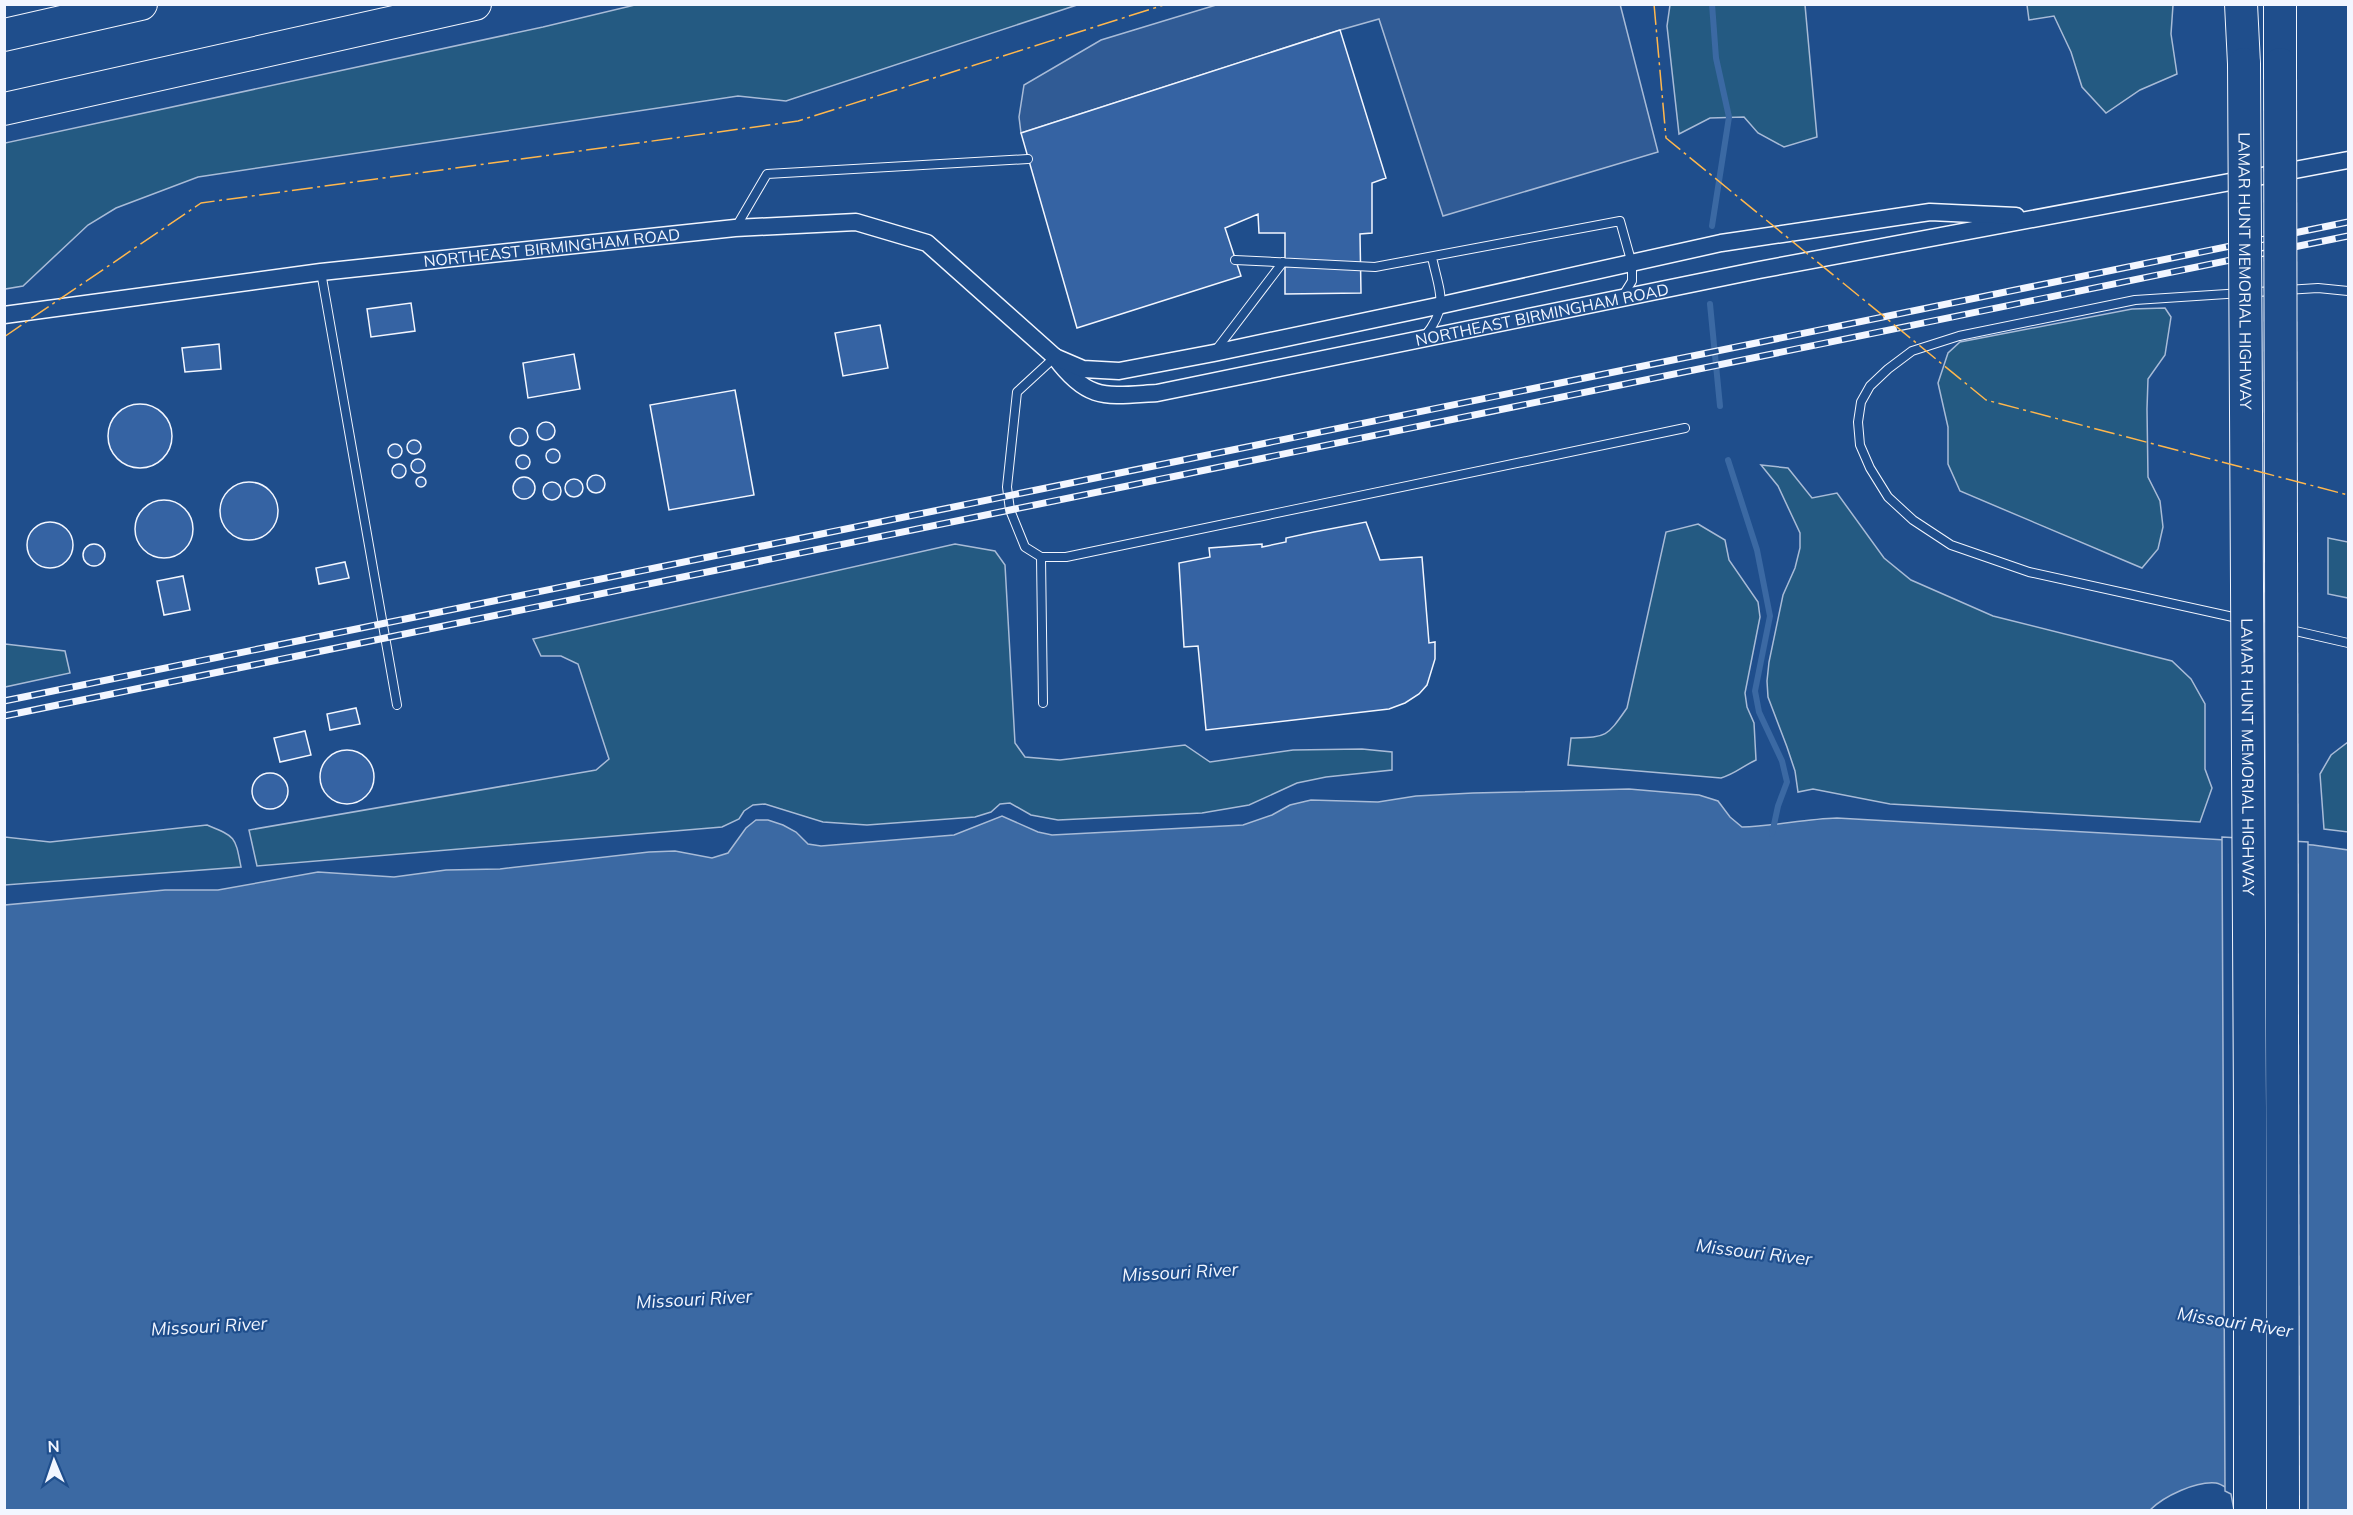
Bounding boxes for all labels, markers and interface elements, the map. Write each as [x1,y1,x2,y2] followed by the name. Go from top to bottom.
[2234,132,2256,410] street label: LAMAR HUNT MEMORIAL HIGHWAY
[422,224,681,271] street label: NORTHEAST BIRMINGHAM ROAD
[1414,279,1670,350] street label: NORTHEAST BIRMINGHAM ROAD
[2237,618,2259,896] street label: LAMAR HUNT MEMORIAL HIGHWAY
[1695,1234,1815,1271] water label: Missouri River
[1121,1257,1240,1287] water label: Missouri River
[635,1284,754,1314] water label: Missouri River
[2176,1302,2296,1343] water label: Missouri River
[150,1311,269,1341] water label: Missouri River
[24,1431,84,1491] north arrow
[47,1436,60,1456] text: N

